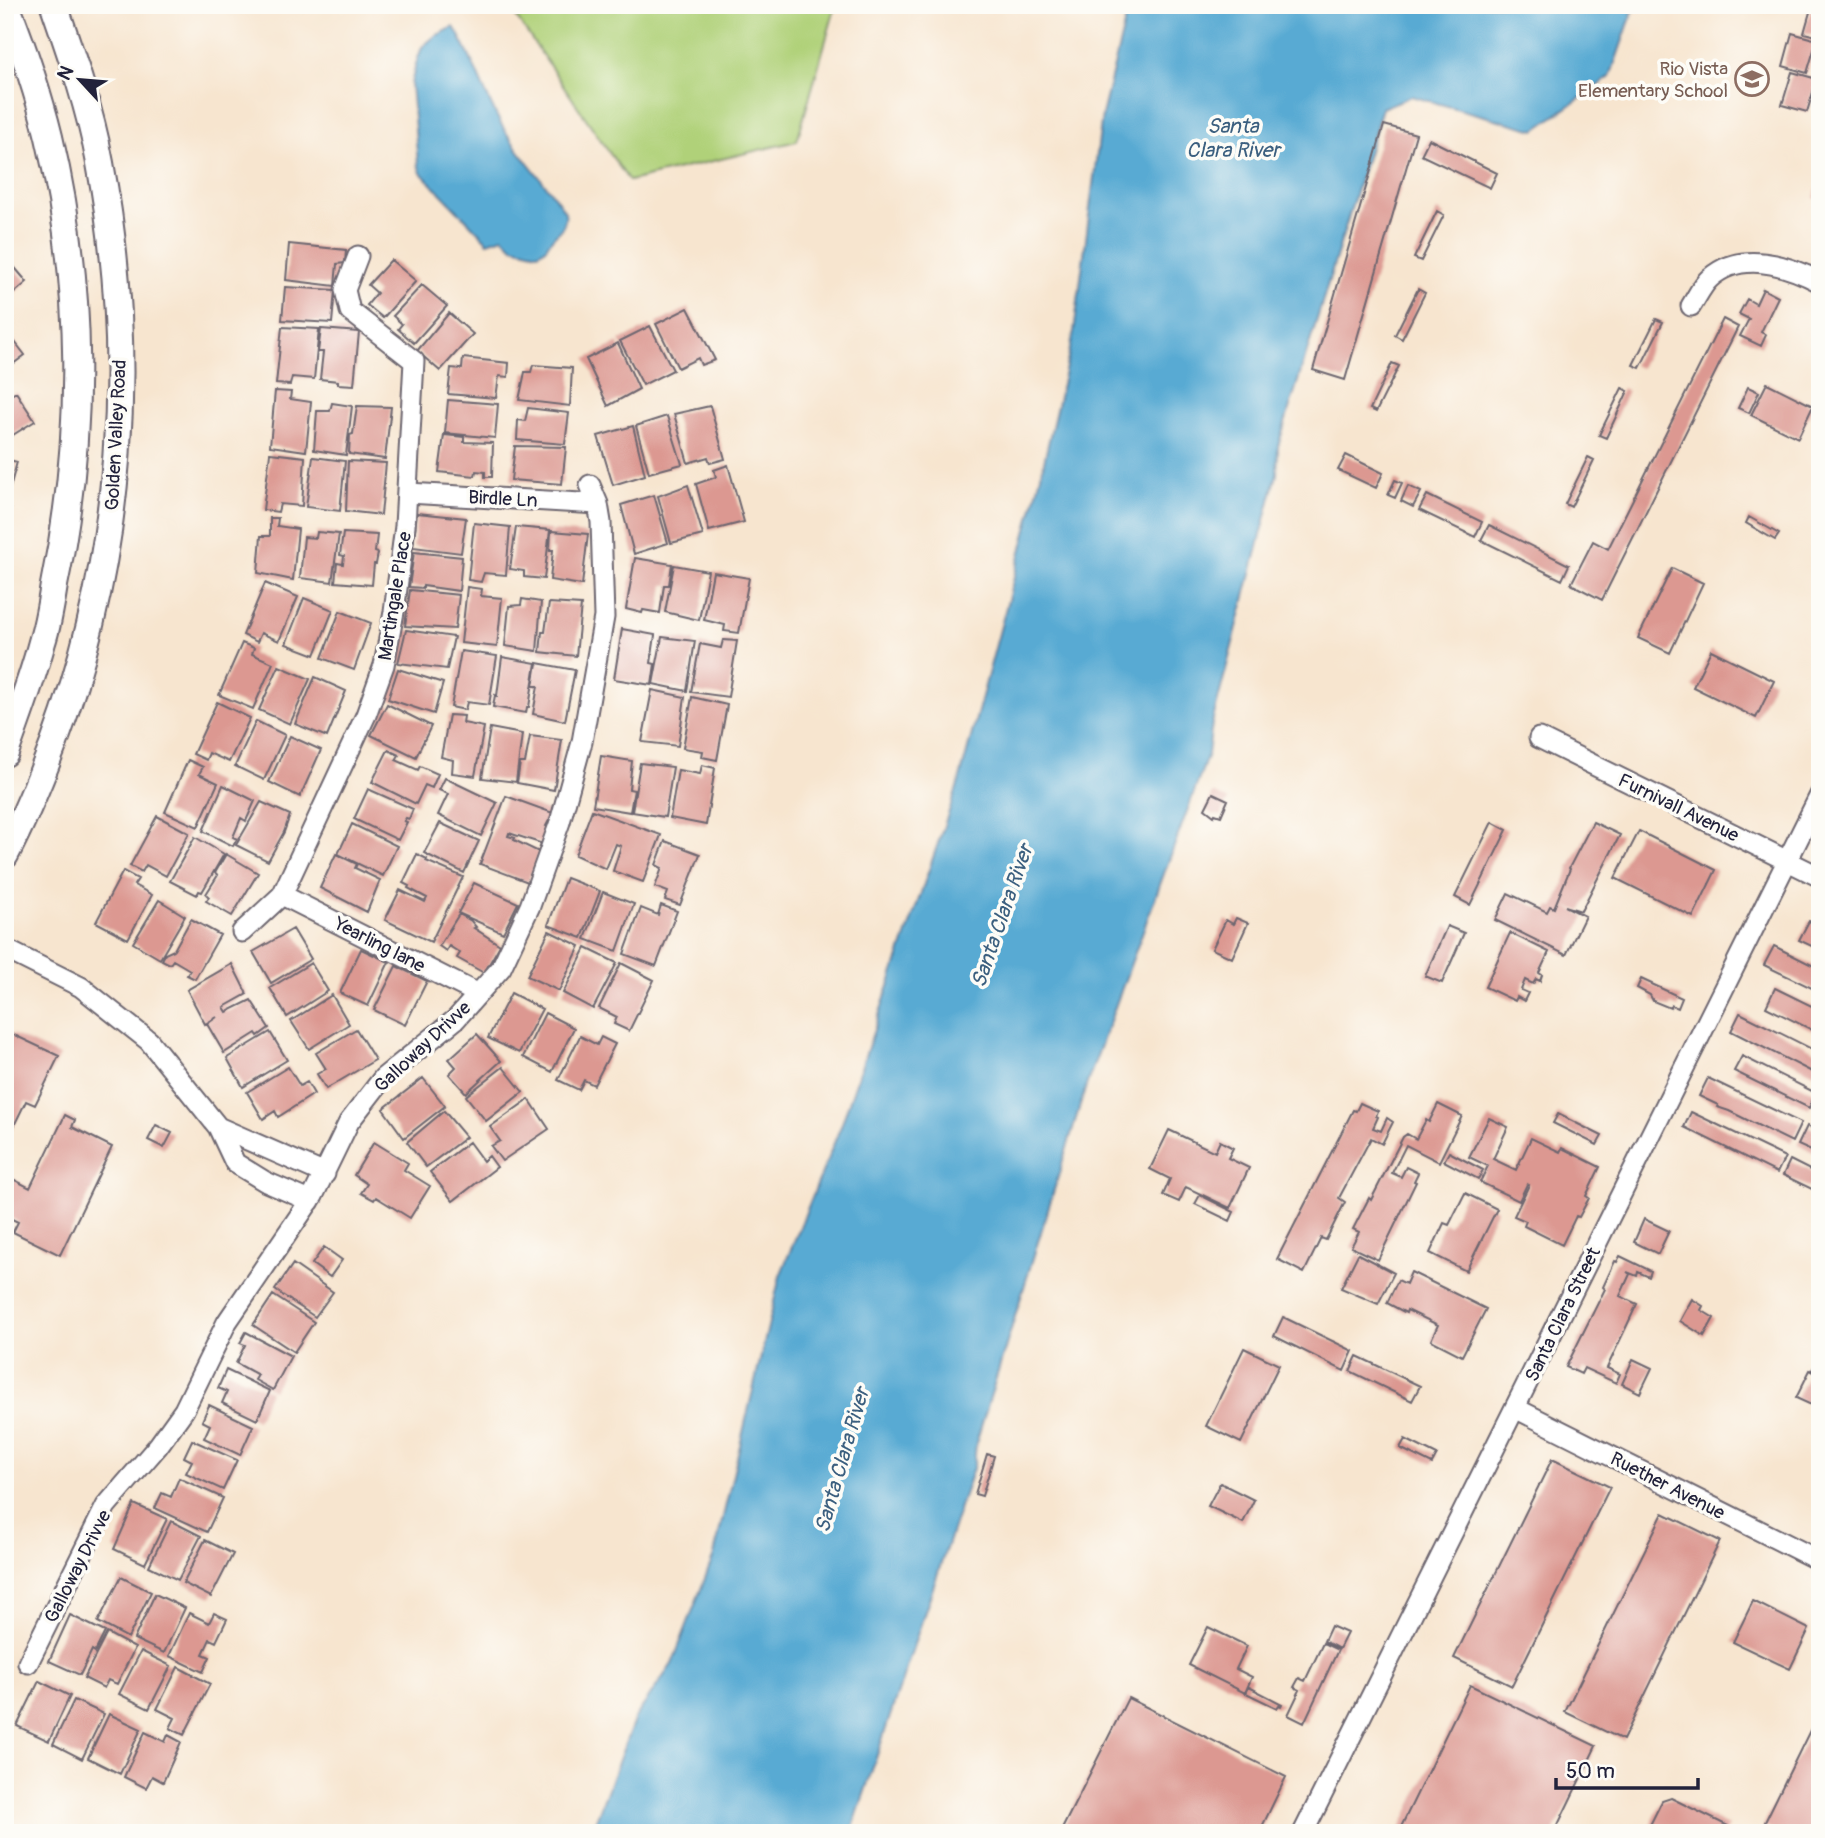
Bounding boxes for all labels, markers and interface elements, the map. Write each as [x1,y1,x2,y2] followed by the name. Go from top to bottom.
[46,46,116,116] north arrow
[1578,57,1728,103] place label: Rio Vista Elementary School
[1733,60,1771,98] school or university icon: Rio Vista Elementary School
[52,62,79,84] text: N
[1186,113,1282,164] water label: Santa Clara River
[100,359,132,511] street label: Golden Valley Road
[468,485,538,513] street label: Birdle Ln
[373,529,417,662] street label: Martingale Place
[1614,768,1743,848] street label: Furnivall Avenue
[965,839,1040,991] water label: Santa Clara River
[329,911,430,978] street label: Yearling lane
[369,995,476,1098] street label: Galloway Drivve
[1520,1243,1606,1386] street label: Santa Clara Street
[809,1382,877,1536] water label: Santa Clara River
[1606,1447,1729,1525] street label: Ruether Avenue
[39,1505,117,1627] street label: Galloway Drivve
[1556,1747,1697,1791] scale bar
[1566,1758,1615,1785] text: 50 m

